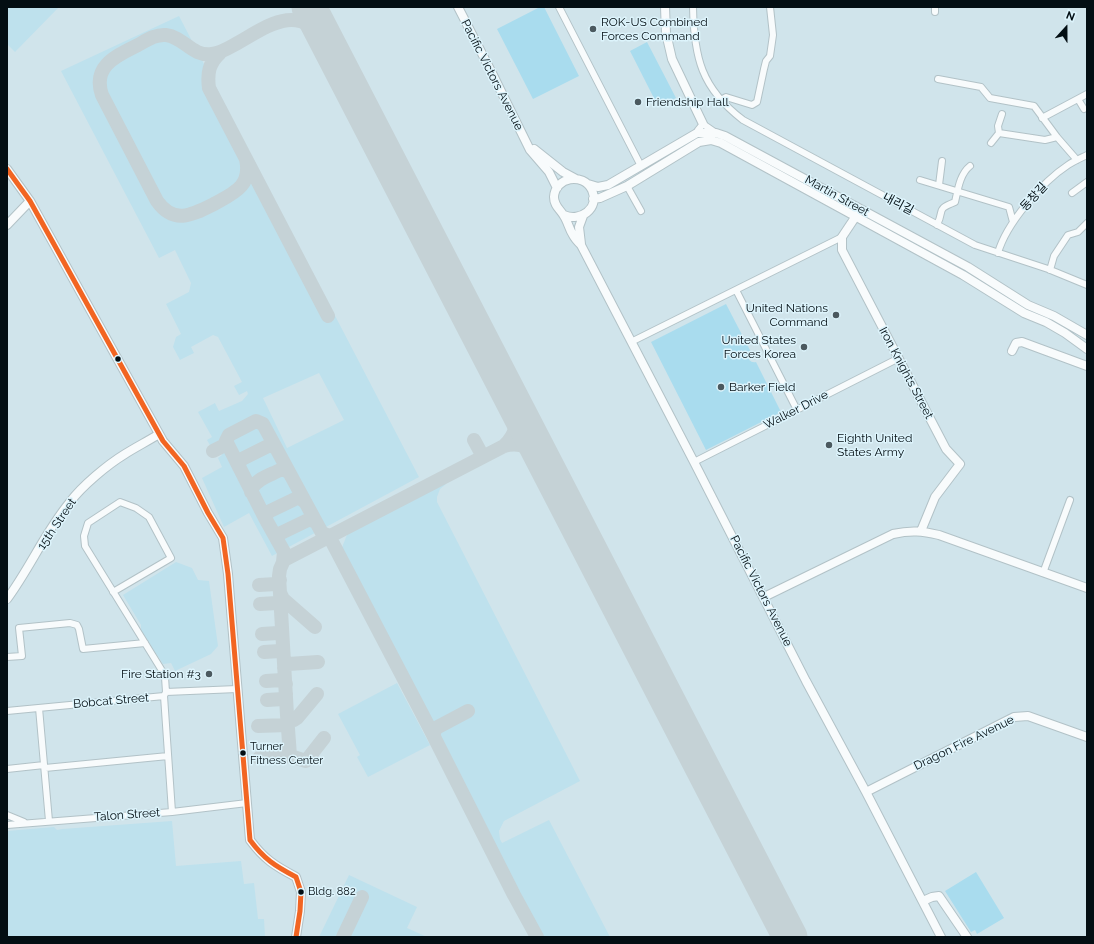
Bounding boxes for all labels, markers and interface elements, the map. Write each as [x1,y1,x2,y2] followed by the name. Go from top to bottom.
[1046,8,1086,48] north arrow
[1064,9,1077,24] text: N
[601,15,708,43] place label: ROK-US Combined Forces Command
[458,17,526,133] street label: Pacific Victors Avenue
[588,24,598,34] marker: ROK-US Combined Forces Command
[646,95,729,109] place label: Friendship Hall
[633,97,643,107] marker: Friendship Hall
[802,172,872,220] street label: Martin Street
[1018,180,1050,214] street label: 동창길
[880,190,916,218] street label: 내리길
[746,301,828,329] place label: United Nations Command
[831,310,841,320] marker: United Nations Command
[876,325,936,421] street label: Iron Knights Street
[721,333,796,361] place label: United States Forces Korea
[799,342,809,352] marker: United States Forces Korea
[113,354,123,364] unlabelled marker
[729,380,796,394] place label: Barker Field
[716,382,726,392] marker: Barker Field
[761,388,831,432] street label: Walker Drive
[837,431,912,459] place label: Eighth United States Army
[824,440,834,450] marker: Eighth United States Army
[35,496,79,552] street label: 15th Street
[727,533,795,649] street label: Pacific Victors Avenue
[121,667,201,681] place label: Fire Station #3
[204,669,214,679] marker: Fire Station #3
[73,691,149,711] street label: Bobcat Street
[911,712,1017,774] street label: Dragon Fire Avenue
[250,740,323,766] place label: Turner Fitness Center
[238,748,248,758] marker: Turner Fitness Center
[93,806,161,824] street label: Talon Street
[308,885,356,899] place label: Bldg. 882
[296,887,306,897] marker: Bldg. 882

